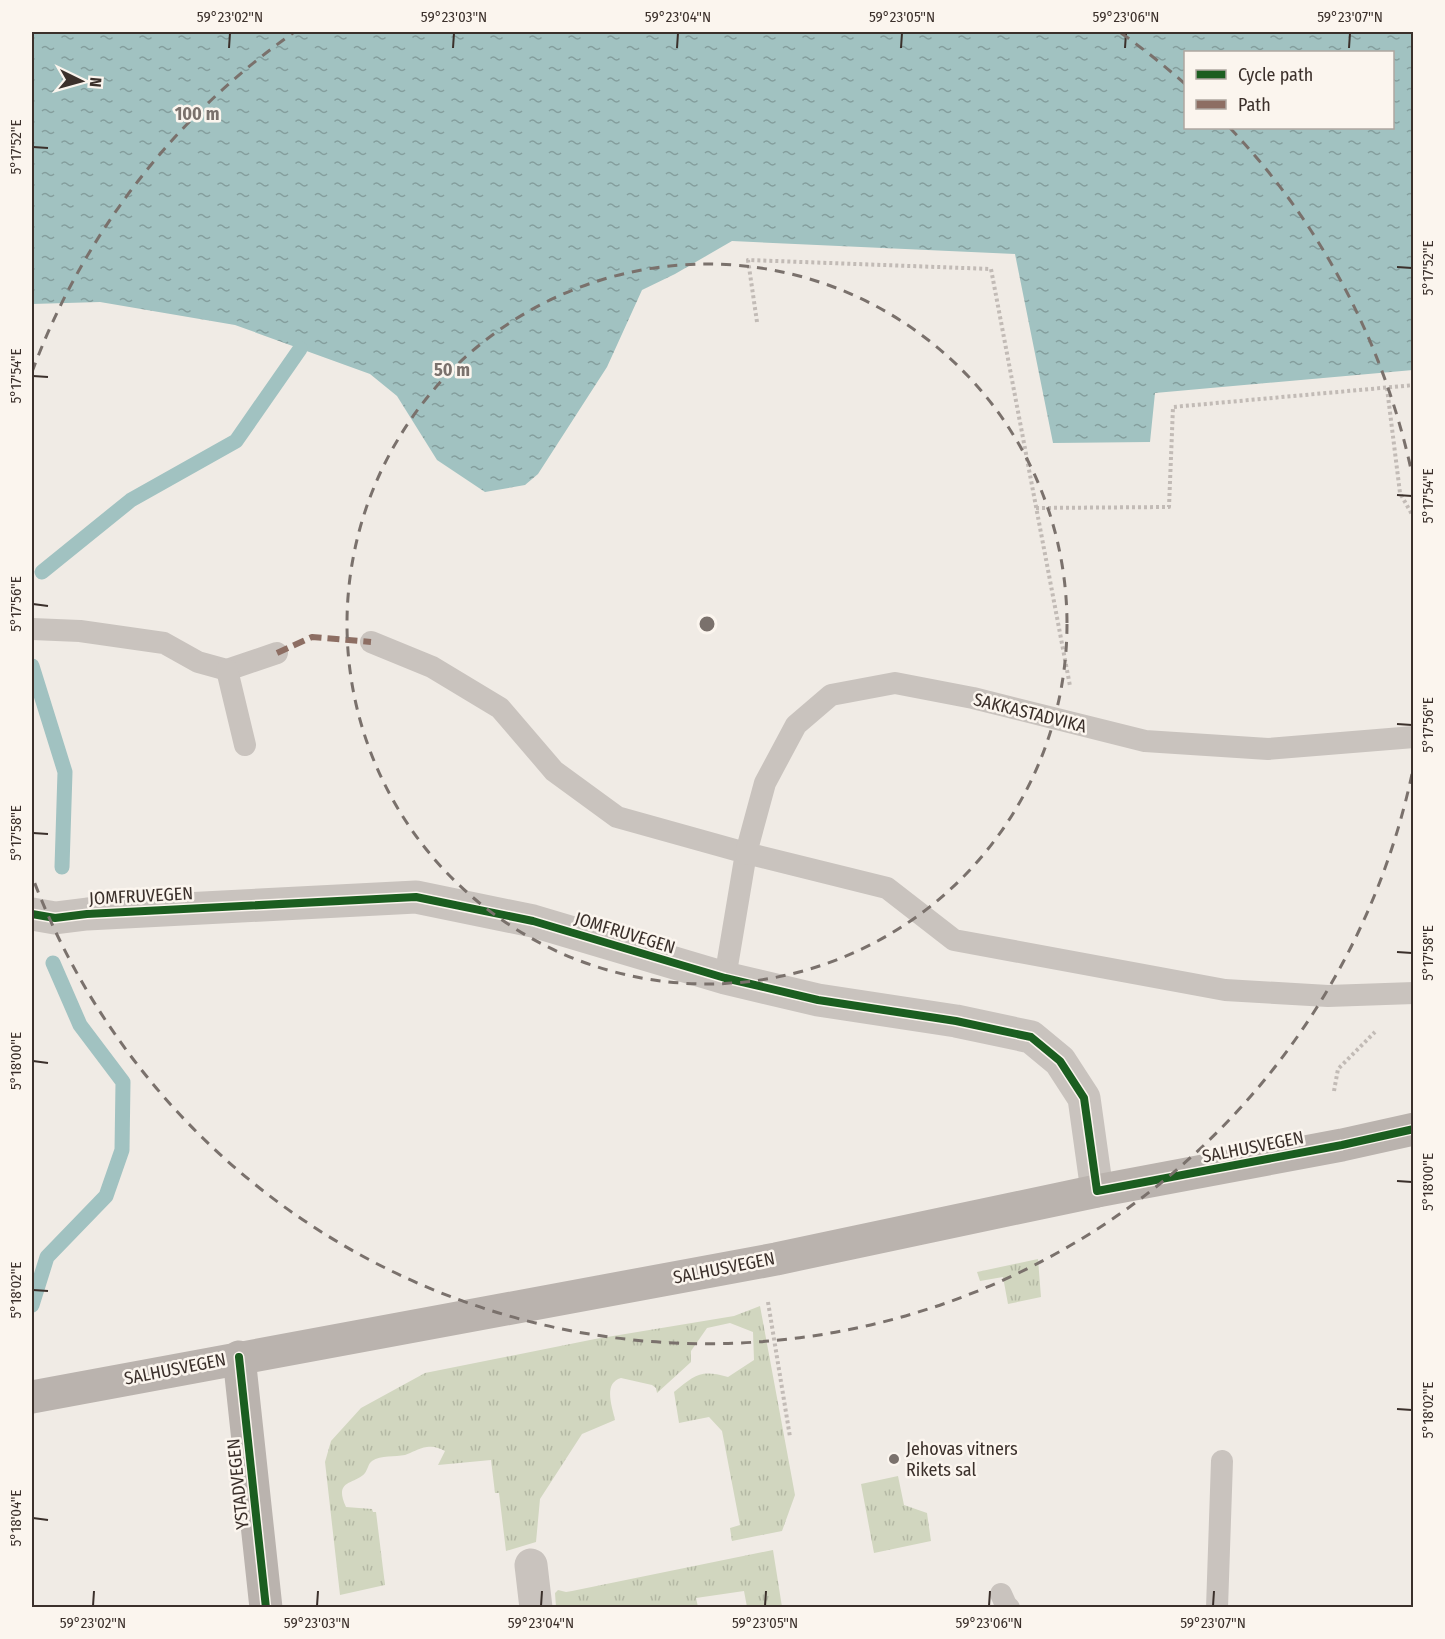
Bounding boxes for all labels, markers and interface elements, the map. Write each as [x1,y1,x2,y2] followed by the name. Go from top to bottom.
[197,8,263,26] text: 59°23'02"N
[421,8,487,26] text: 59°23'03"N
[645,8,711,26] text: 59°23'04"N
[869,8,935,26] text: 59°23'05"N
[1093,8,1159,26] text: 59°23'06"N
[1317,8,1383,26] text: 59°23'07"N
[51,51,111,111] north arrow
[1184,51,1394,129] legend
[1238,64,1313,86] text: Cycle path
[86,77,105,88] text: N
[1238,94,1271,116] text: Path
[175,103,219,125] text: 100 m
[7,120,25,174] text: 5°17'52"E
[1419,241,1437,295] text: 5°17'52"E
[7,349,25,403] text: 5°17'54"E
[434,359,470,381] text: 50 m
[1419,469,1437,523] text: 5°17'54"E
[7,576,25,632] text: 5°17'56"E
[697,614,717,634] centre of rings
[971,688,1089,738] street label: SAKKASTADVIKA
[1419,697,1437,753] text: 5°17'56"E
[7,805,25,861] text: 5°17'58"E
[88,882,194,910] street label: JOMFRUVEGEN
[572,907,678,959] street label: JOMFRUVEGEN
[1419,925,1437,981] text: 5°17'58"E
[7,1032,25,1090] text: 5°18'00"E
[1200,1126,1306,1168] street label: SALHUSVEGEN
[1419,1153,1437,1211] text: 5°18'00"E
[671,1247,777,1289] street label: SALHUSVEGEN
[7,1262,25,1318] text: 5°18'02"E
[122,1348,228,1390] street label: SALHUSVEGEN
[1419,1382,1437,1438] text: 5°18'02"E
[222,1437,254,1531] street label: YSTADVEGEN
[906,1438,1018,1481] place label: Jehovas vitners Rikets sal
[887,1452,901,1466] marker: Jehovas vitners Rikets sal
[7,1490,25,1546] text: 5°18'04"E
[60,1614,126,1632] text: 59°23'02"N
[284,1614,350,1632] text: 59°23'03"N
[508,1614,574,1632] text: 59°23'04"N
[732,1614,798,1632] text: 59°23'05"N
[956,1614,1022,1632] text: 59°23'06"N
[1180,1614,1246,1632] text: 59°23'07"N

